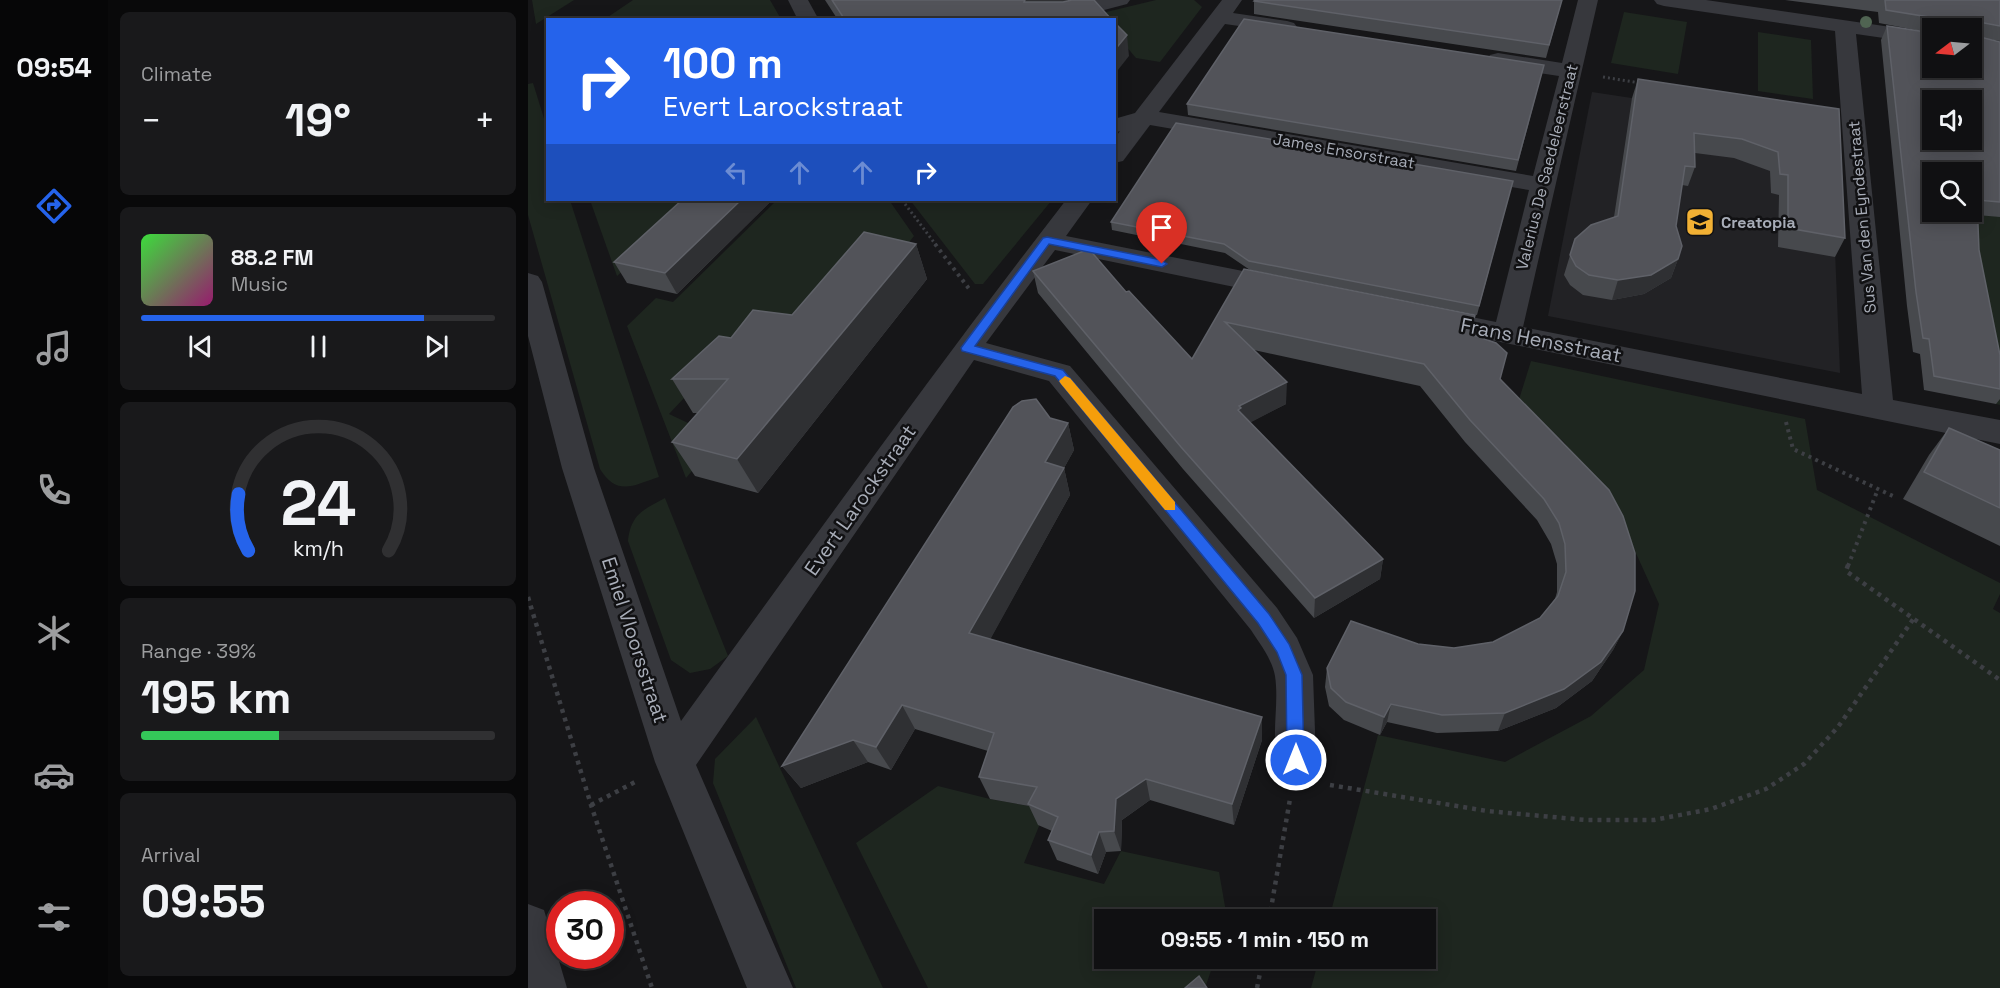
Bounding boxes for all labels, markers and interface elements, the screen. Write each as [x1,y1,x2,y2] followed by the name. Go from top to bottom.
[1922,18,1982,78] north arrow
[1922,18,1982,222] map controls
[663,37,783,90] text: 100 m
[564,42,642,120] icon: right
[16,50,92,85] text: 09:54
[141,61,212,87] text: Climate
[1511,62,1583,272] street label: Valerius De Saedeleerstraat
[663,89,903,124] text: Evert Larockstraat
[1922,90,1982,150] button: sound
[285,92,351,149] text: 19°
[141,100,161,142] text: −
[475,100,495,142] text: +
[1843,120,1881,314] street label: Sus Van den Eyndestraat
[1271,128,1417,174] street label: James Ensorstraat
[720,156,753,189] icon: left
[783,156,816,189] icon: ahead
[846,156,879,189] icon: ahead
[909,156,942,189] icon: right
[1922,162,1982,222] button: search
[33,185,75,227] icon: directions
[1136,202,1187,264] pin
[1684,206,1716,238] school or university icon: Creatopia
[1145,211,1178,244] icon: arrive
[1721,212,1796,233] place label: Creatopia
[231,243,314,271] text: 88.2 FM
[231,271,288,297] text: Music
[1458,312,1624,368] street label: Frans Hensstraat
[33,327,75,369] icon: music
[184,330,217,363] icon: previous
[302,330,335,363] icon: pause
[420,330,453,363] icon: next
[798,420,922,580] street label: Evert Larockstraat
[280,464,356,543] text: 24
[33,469,75,511] icon: phone
[292,535,344,562] text: km/h
[596,554,674,726] street label: Emiel Vloorsstraat
[33,612,75,654] icon: climate
[141,638,256,664] text: Range · 39%
[141,669,291,726] text: 195 km
[1264,728,1328,792] position arrow
[33,754,75,796] icon: car
[141,842,200,868] text: Arrival
[141,873,265,930] text: 09:55
[546,891,624,969] speed limit sign: 30
[33,896,75,938] icon: filters
[1161,925,1369,953] text: 09:55 · 1 min · 150 m

